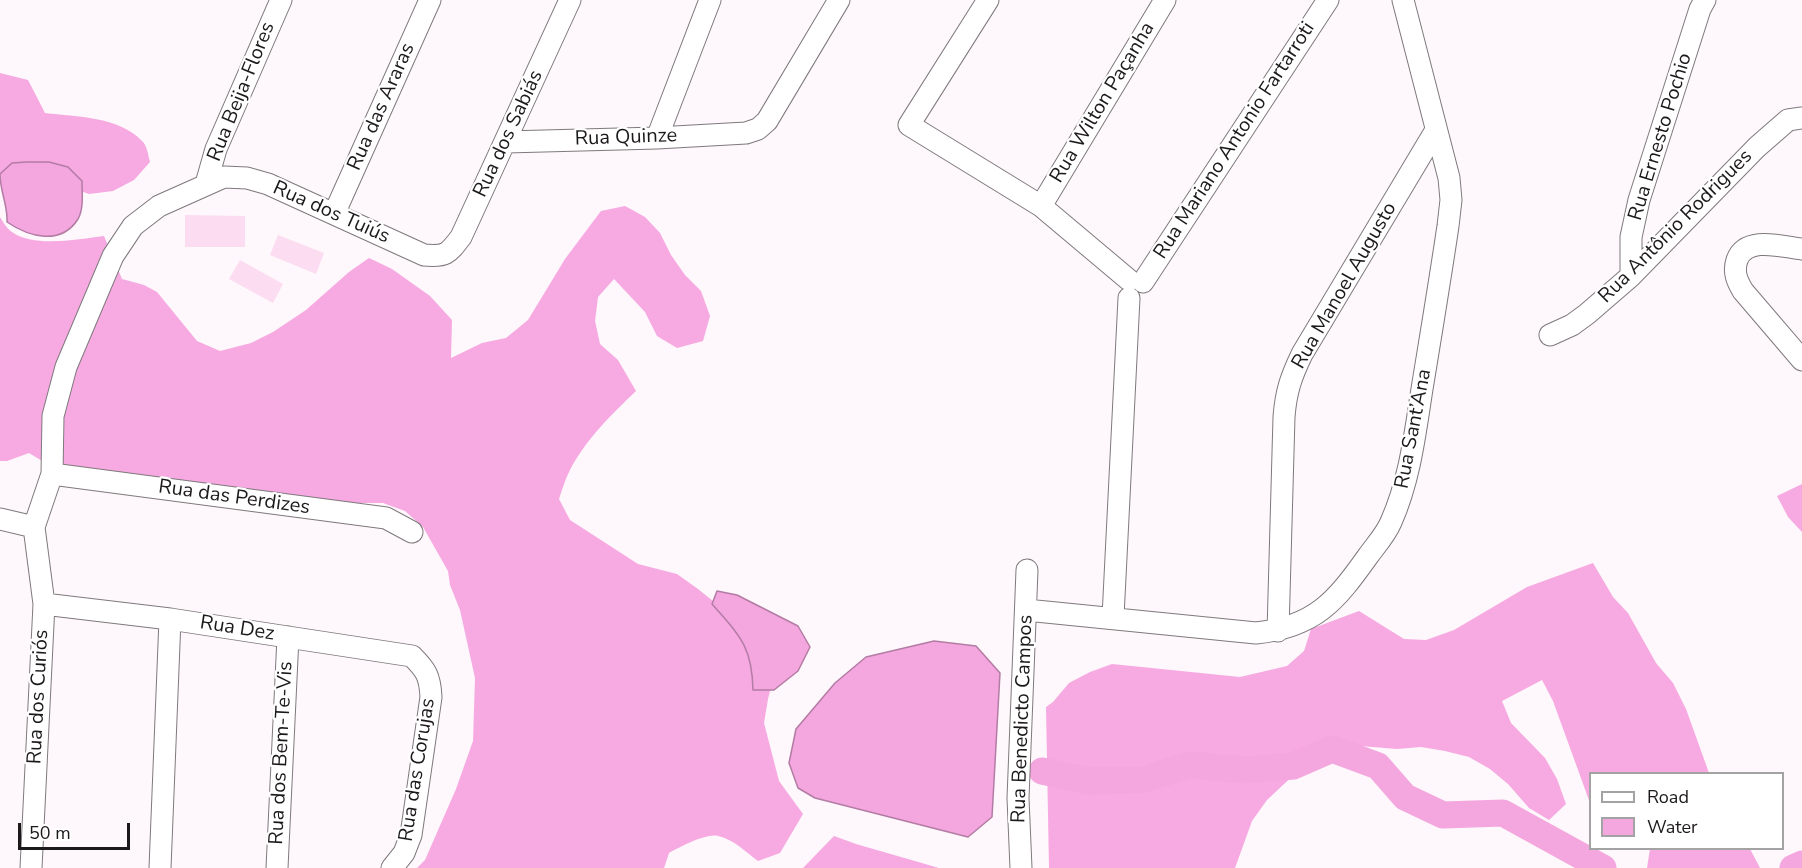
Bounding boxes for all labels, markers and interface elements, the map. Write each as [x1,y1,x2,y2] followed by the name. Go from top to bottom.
[1046,18,1160,188] street label: Rua Wilton Paçanha
[1149,18,1321,264] street label: Rua Mariano Antonio Fartarroti
[203,19,281,165] street label: Rua Beija-Flores
[343,40,421,174] street label: Rua das Araras
[1624,51,1698,223] street label: Rua Ernesto Pochio
[469,67,549,201] street label: Rua dos Sabiás
[574,124,678,152] street label: Rua Quinze
[1594,145,1758,309] street label: Rua Antônio Rodrigues
[269,177,393,249] street label: Rua dos Tuiús
[1287,198,1403,374] street label: Rua Manoel Augusto
[1391,367,1437,491] street label: Rua Sant’Ana
[157,475,311,521] street label: Rua das Perdizes
[198,611,276,647] street label: Rua Dez
[1007,614,1039,824] street label: Rua Benedicto Campos
[23,629,55,765] street label: Rua dos Curiós
[265,661,299,845] street label: Rua dos Bem-Te-Vis
[395,697,441,843] street label: Rua das Corujas
[1589,772,1784,850] legend
[1647,785,1689,809] text: Road
[21,811,134,849] scale bar
[1647,815,1698,839] text: Water
[29,821,71,845] text: 50 m

